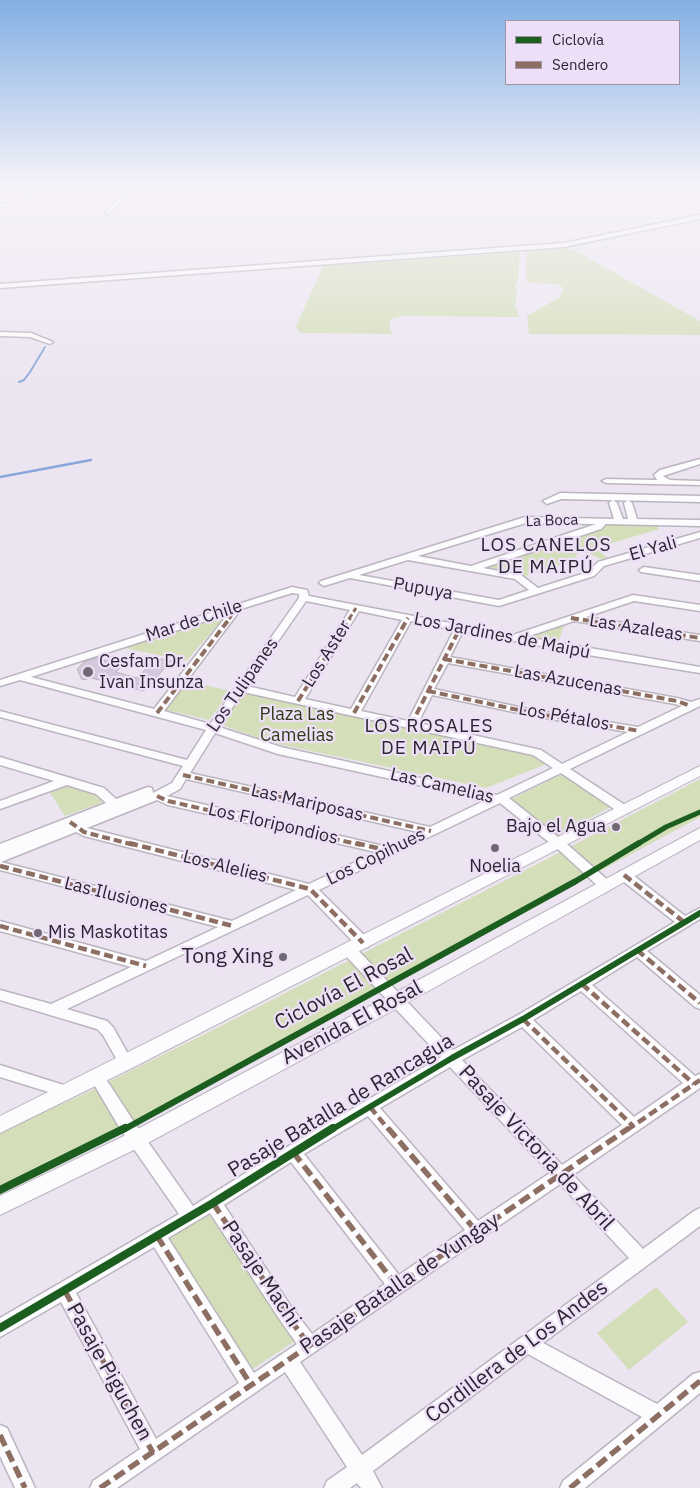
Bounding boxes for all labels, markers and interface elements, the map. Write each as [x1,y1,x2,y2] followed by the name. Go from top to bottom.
[505,20,680,85] legend
[552,30,604,49] text: Ciclovía
[552,55,608,74] text: Sendero
[525,511,579,531] street label: La Boca
[627,532,679,566] street label: El Yali
[479,535,613,579] district label: LOS CANELOS DE MAIPÚ
[392,573,454,605] street label: Pupuya
[143,595,245,647] street label: Mar de Chile
[412,608,592,664] street label: Los Jardines de Maipú
[588,610,684,646] street label: Las Azaleas
[298,617,356,691] street label: Los Aster
[203,634,283,736] street label: Los Tulipanes
[99,651,204,694] place label: Cesfam Dr. Ivan Insunza
[512,661,624,701] street label: Las Azucenas
[81,665,95,679] marker: Cesfam Dr. Ivan Insunza
[517,698,611,736] street label: Los Pétalos
[259,704,335,746] park label: Plaza Las Camelias
[363,716,495,760] district label: LOS ROSALES DE MAIPÚ
[388,764,496,808] street label: Las Camelias
[249,780,365,826] street label: Las Mariposas
[206,799,340,849] street label: Los Floripondios
[506,816,606,838] place label: Bajo el Agua
[610,821,622,833] marker: Bajo el Agua
[323,824,429,890] street label: Los Copihues
[489,842,501,854] marker: Noelia
[181,846,269,888] street label: Los Alelies
[469,856,521,878] place label: Noelia
[62,873,170,919] street label: Las Ilusiones
[48,922,168,944] place label: Mis Maskotitas
[32,927,44,939] marker: Mis Maskotitas
[271,942,417,1036] street label: Ciclovía El Rosal
[181,944,273,970] place label: Tong Xing
[277,951,289,963] marker: Tong Xing
[278,975,426,1071] street label: Avenida El Rosal
[224,1029,458,1183] street label: Pasaje Batalla de Rancagua
[453,1060,619,1236] street label: Pasaje Victoria de Abril
[296,1208,504,1360] street label: Pasaje Batalla de Yungay
[216,1216,306,1332] street label: Pasaje Machi
[421,1275,613,1429] street label: Cordillera de Los Andes
[61,1299,157,1445] street label: Pasaje Piguchen

